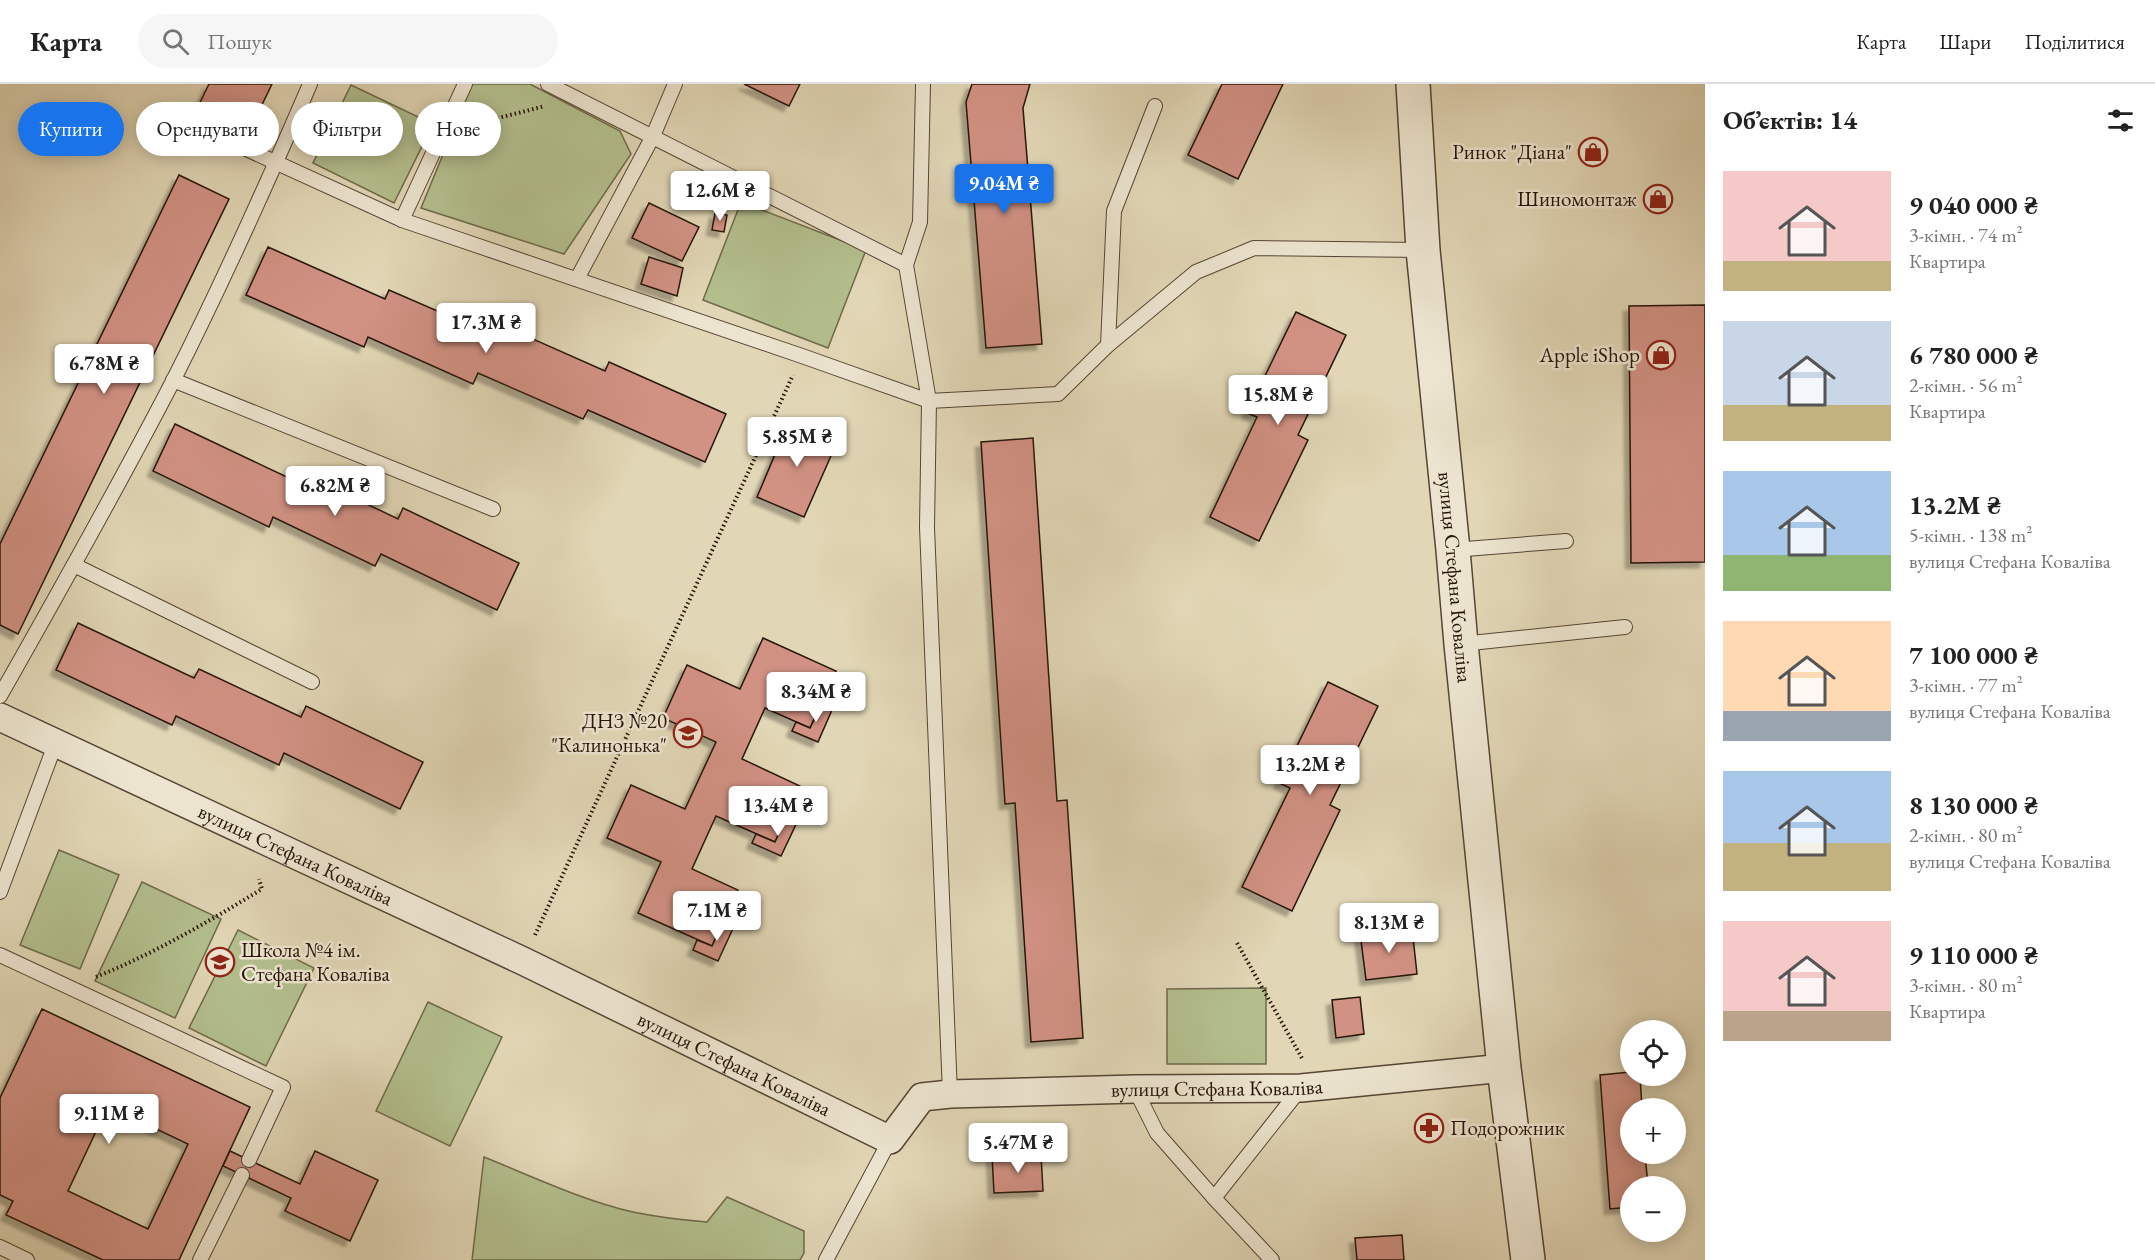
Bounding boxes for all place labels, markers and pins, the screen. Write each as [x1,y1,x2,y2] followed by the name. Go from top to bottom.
[1577,136,1609,168] shop icon: Ринок "Діана"
[1452,138,1572,165] place label: Ринок "Діана"
[949,164,1059,215] pin: 9.04M ₴
[665,171,775,222] pin: 12.6M ₴
[1642,183,1674,215] shop icon: Шиномонтаж
[1517,185,1637,212] place label: Шиномонтаж
[431,303,541,354] pin: 17.3M ₴
[1645,339,1677,371] shop icon: Apple iShop
[1539,341,1640,368] place label: Apple iShop
[49,344,159,395] pin: 6.78M ₴
[1223,375,1333,426] pin: 15.8M ₴
[742,417,852,468] pin: 5.85M ₴
[280,466,390,517] pin: 6.82M ₴
[761,672,871,723] pin: 8.34M ₴
[551,707,667,758] place label: ДНЗ №20 "Калинонька"
[672,717,704,749] school or university icon: ДНЗ №20 "Калинонька"
[1255,745,1365,796] pin: 13.2M ₴
[723,786,833,837] pin: 13.4M ₴
[668,891,766,942] pin: 7.1M ₴
[1334,903,1444,954] pin: 8.13M ₴
[241,936,391,987] place label: Школа №4 ім. Стефана Коваліва
[204,946,236,978] school or university icon: Школа №4 ім. Стефана Коваліва
[54,1094,164,1145] pin: 9.11M ₴
[1413,1112,1445,1144] pharmacy icon: Подорожник
[1450,1114,1565,1141] place label: Подорожник
[963,1123,1073,1174] pin: 5.47M ₴

